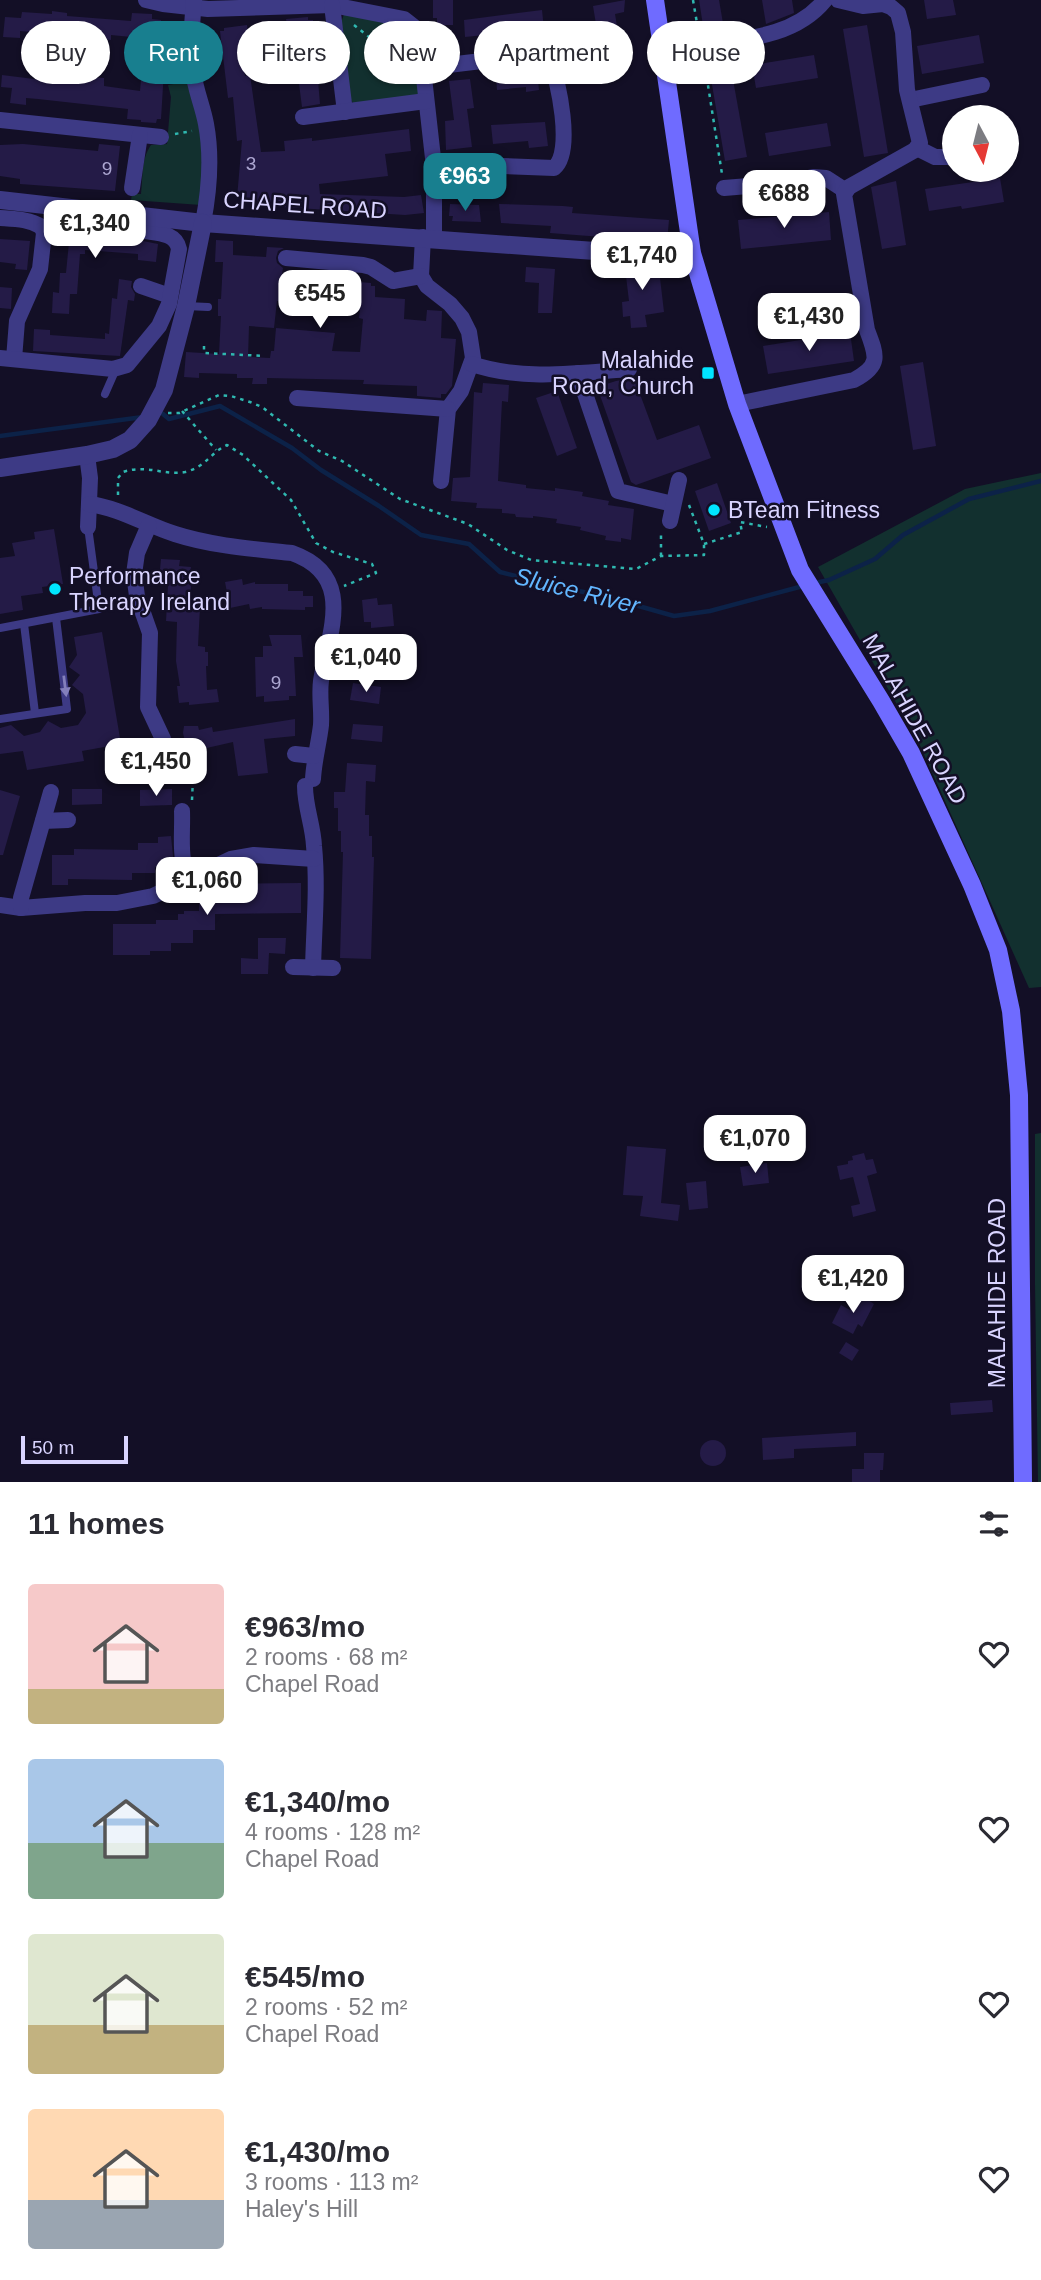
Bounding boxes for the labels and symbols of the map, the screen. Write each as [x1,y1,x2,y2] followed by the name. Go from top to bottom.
[942,105,1018,182] north arrow
[246,153,256,174] house number: 3
[424,154,506,213] pin: €963
[102,158,112,179] house number: 9
[743,170,825,230] pin: €688
[222,186,388,224] street label: CHAPEL ROAD
[38,201,152,260] pin: €1,340
[585,232,699,292] pin: €1,740
[279,270,361,330] pin: €545
[752,294,866,353] pin: €1,430
[552,347,694,399] place label: Malahide Road, Church
[700,365,716,381] marker: Malahide Road, Church
[728,497,880,523] place label: BTeam Fitness
[706,502,722,518] marker: BTeam Fitness
[512,562,643,619] water label: Sluice River
[69,563,230,615] place label: Performance Therapy Ireland
[47,581,63,597] marker: Performance Therapy Ireland
[857,629,973,809] street label: MALAHIDE ROAD
[309,634,423,694] pin: €1,040
[271,672,281,693] house number: 9
[59,675,70,697] one-way arrow
[99,738,213,798] pin: €1,450
[150,858,264,917] pin: €1,060
[698,1116,812,1175] pin: €1,070
[984,1198,1010,1388] street label: MALAHIDE ROAD
[796,1256,910,1315] pin: €1,420
[21,1433,128,1465] scale bar

